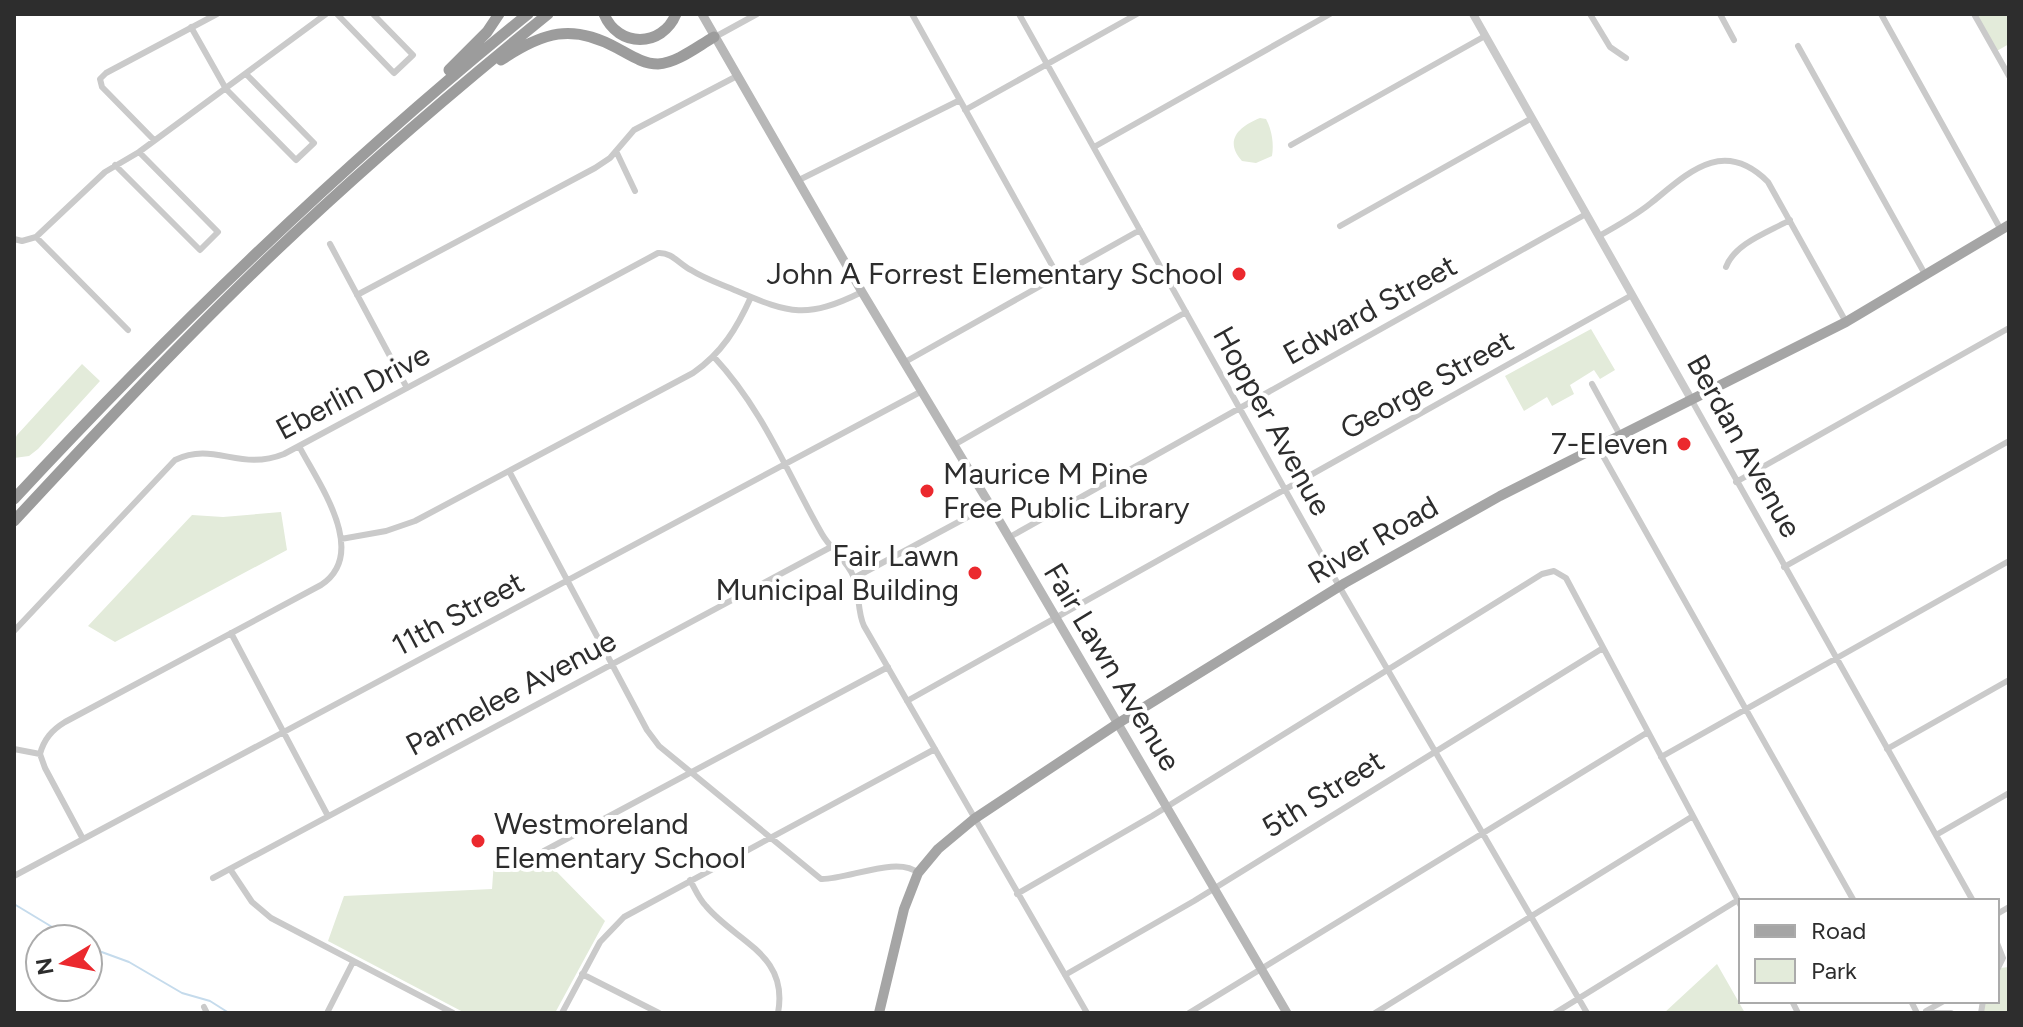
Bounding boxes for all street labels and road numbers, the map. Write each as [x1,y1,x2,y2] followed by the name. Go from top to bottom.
[1276,247,1463,373] street label: Edward Street
[1205,320,1340,522] street label: Hopper Avenue
[1334,322,1520,447] street label: George Street
[269,336,436,448] street label: Eberlin Drive
[1679,348,1810,544] street label: Berdan Avenue
[1301,488,1444,592] street label: River Road
[1036,556,1189,777] street label: Fair Lawn Avenue
[385,563,530,664] street label: 11th Street
[399,622,622,764] street label: Parmelee Avenue
[1255,742,1391,845] street label: 5th Street

